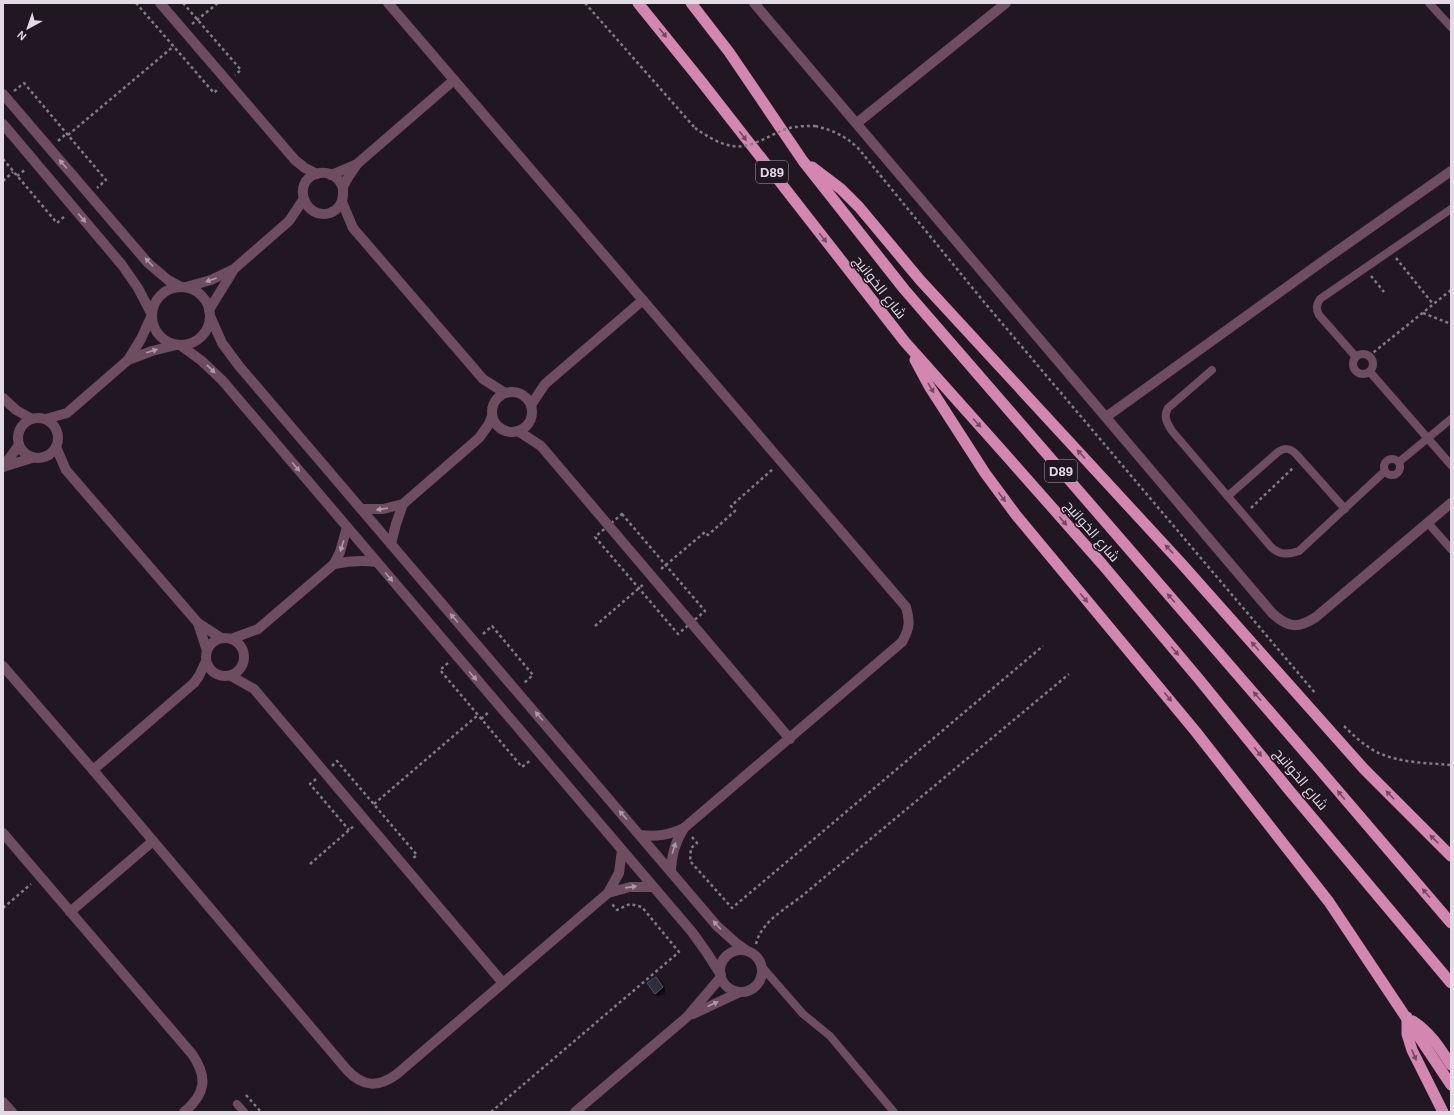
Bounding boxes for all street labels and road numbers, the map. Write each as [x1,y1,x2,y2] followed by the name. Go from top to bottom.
[756,161,788,183] road number: D89
[850,252,910,322] street label: شارع الخوانيج
[1045,460,1077,482] road number: D89
[1060,497,1123,565] street label: شارع الخوانيج
[1270,745,1331,814] street label: شارع الخوانيج

